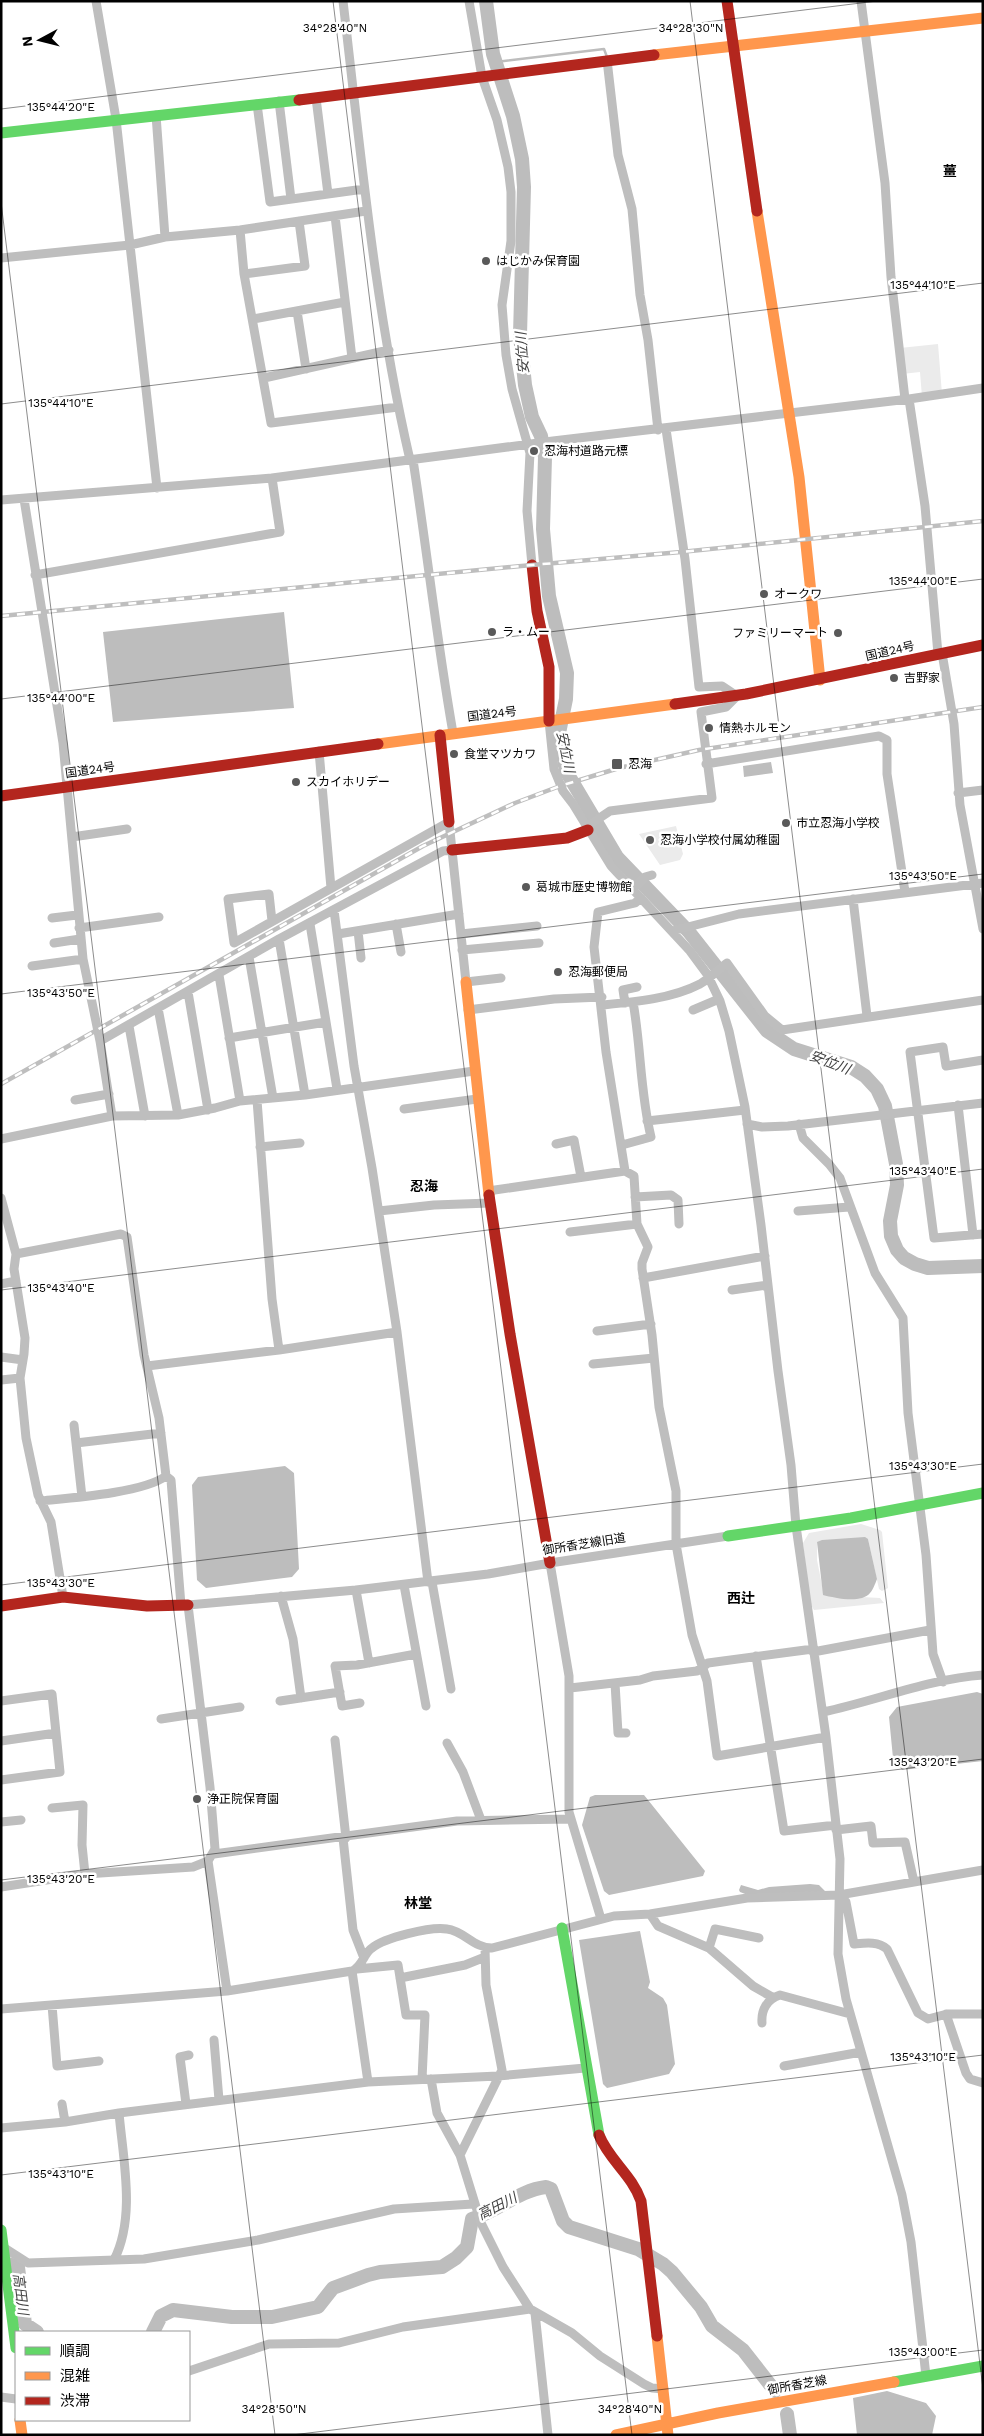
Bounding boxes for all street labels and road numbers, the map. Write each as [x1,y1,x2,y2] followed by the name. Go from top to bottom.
[864,639,916,663] street label: 国道24号
[466,704,518,724] street label: 国道24号
[64,760,116,780] street label: 国道24号
[541,1531,627,1557] street label: 御所香芝線旧道
[766,2373,828,2397] street label: 御所香芝線

